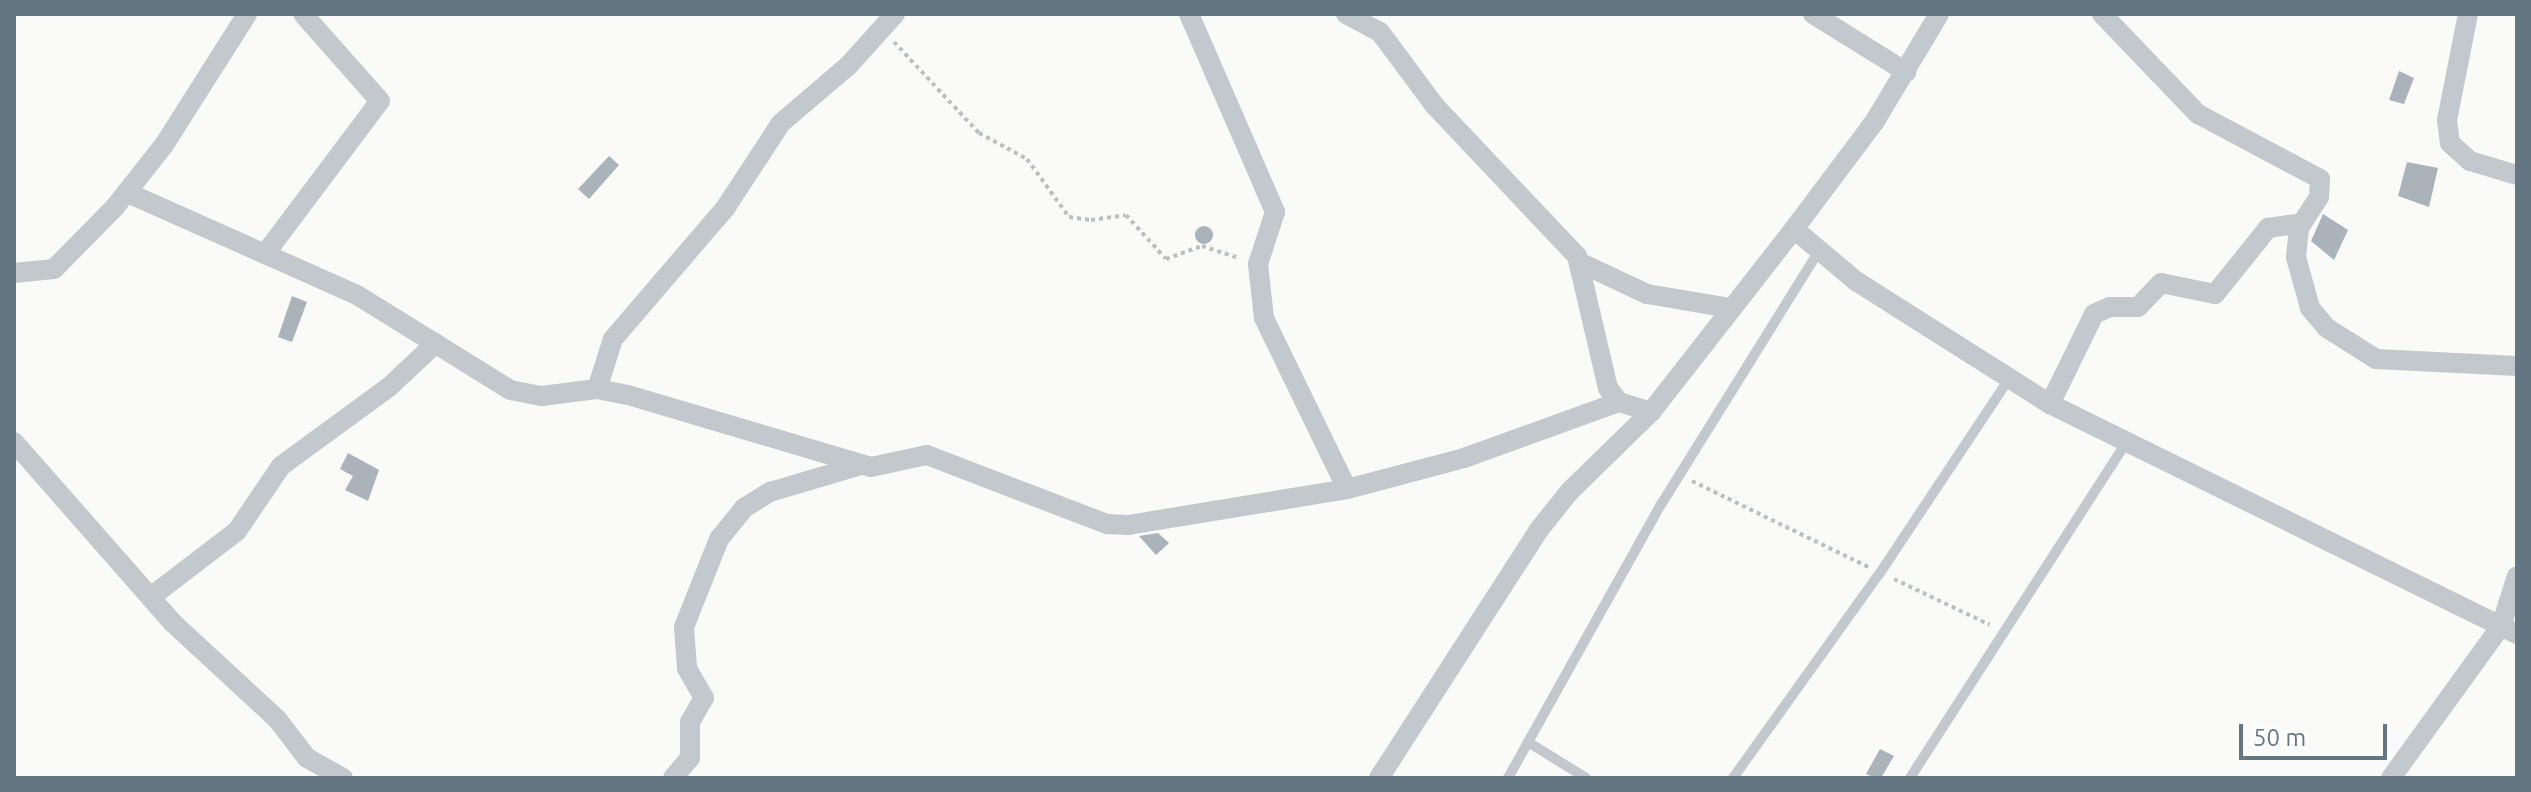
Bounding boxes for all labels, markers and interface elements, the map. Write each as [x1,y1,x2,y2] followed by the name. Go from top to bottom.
[2243,708,2391,758] scale bar
[2253,724,2306,751] text: 50 m

